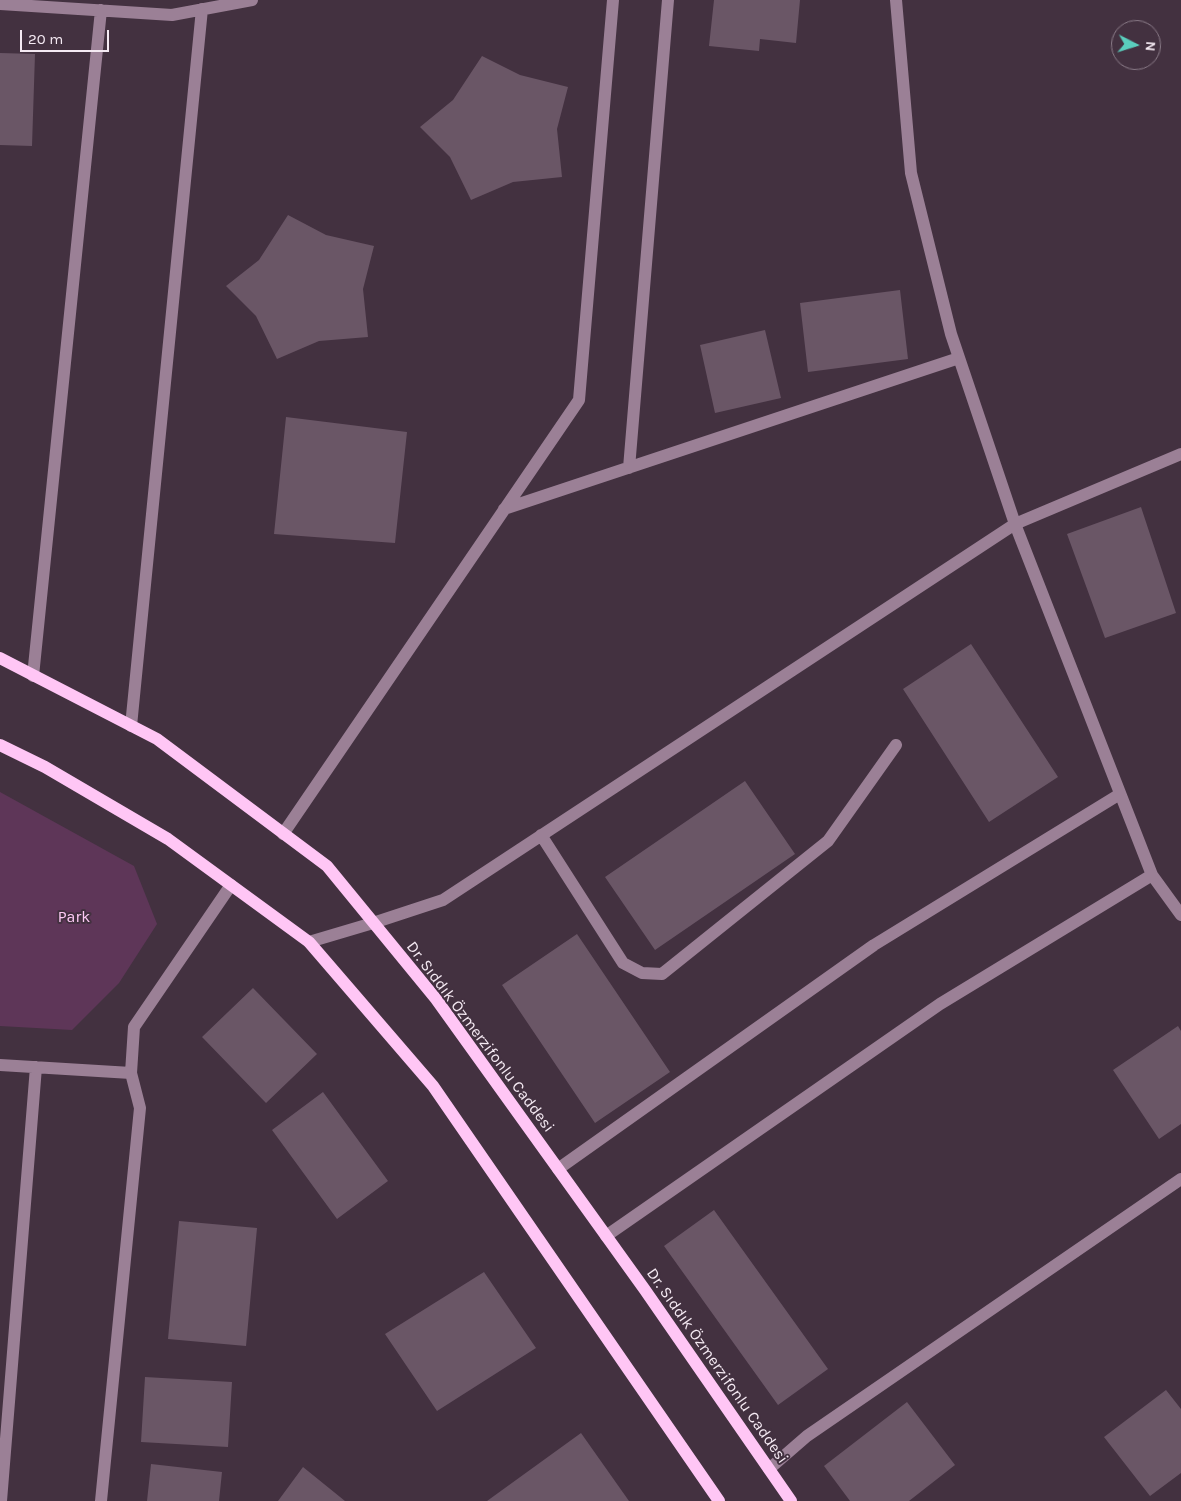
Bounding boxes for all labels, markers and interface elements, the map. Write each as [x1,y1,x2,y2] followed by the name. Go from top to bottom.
[22,20,111,52] scale bar
[1111,20,1161,70] north arrow
[28,30,63,48] text: 20 m
[1142,41,1159,52] text: N
[58,907,90,927] park label: Park
[402,938,558,1136] street label: Dr. Sıddık Özmerzifonlu Caddesi
[642,1265,792,1467] street label: Dr. Sıddık Özmerzifonlu Caddesi

